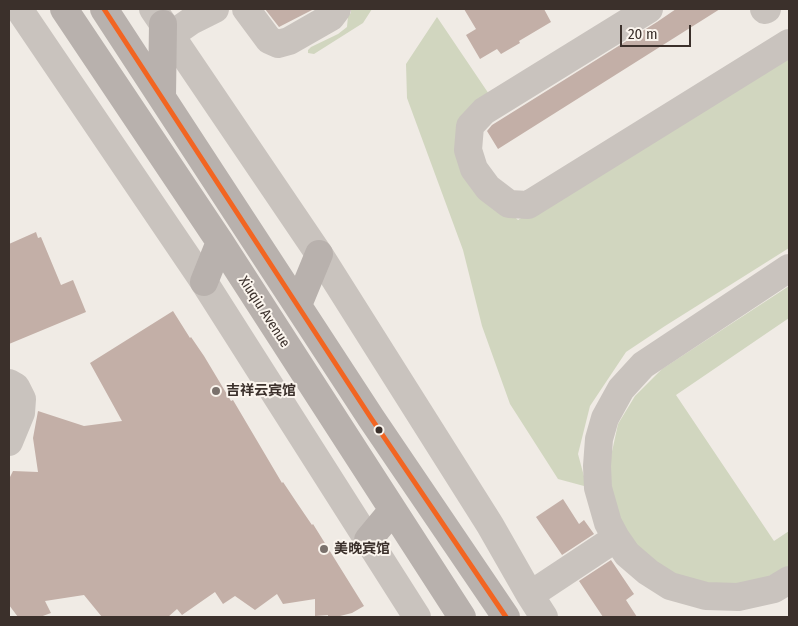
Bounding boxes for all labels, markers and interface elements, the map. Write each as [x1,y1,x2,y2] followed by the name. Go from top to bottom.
[623,15,694,47] scale bar
[628,25,658,43] text: 20 m
[235,273,293,351] street label: Xiuqiu Avenue
[226,383,296,399] place label: 吉祥云宾馆
[210,385,222,397] marker: 吉祥云宾馆
[374,425,384,435] unlabelled marker
[334,541,390,557] place label: 美晚宾馆
[318,543,330,555] marker: 美晚宾馆

